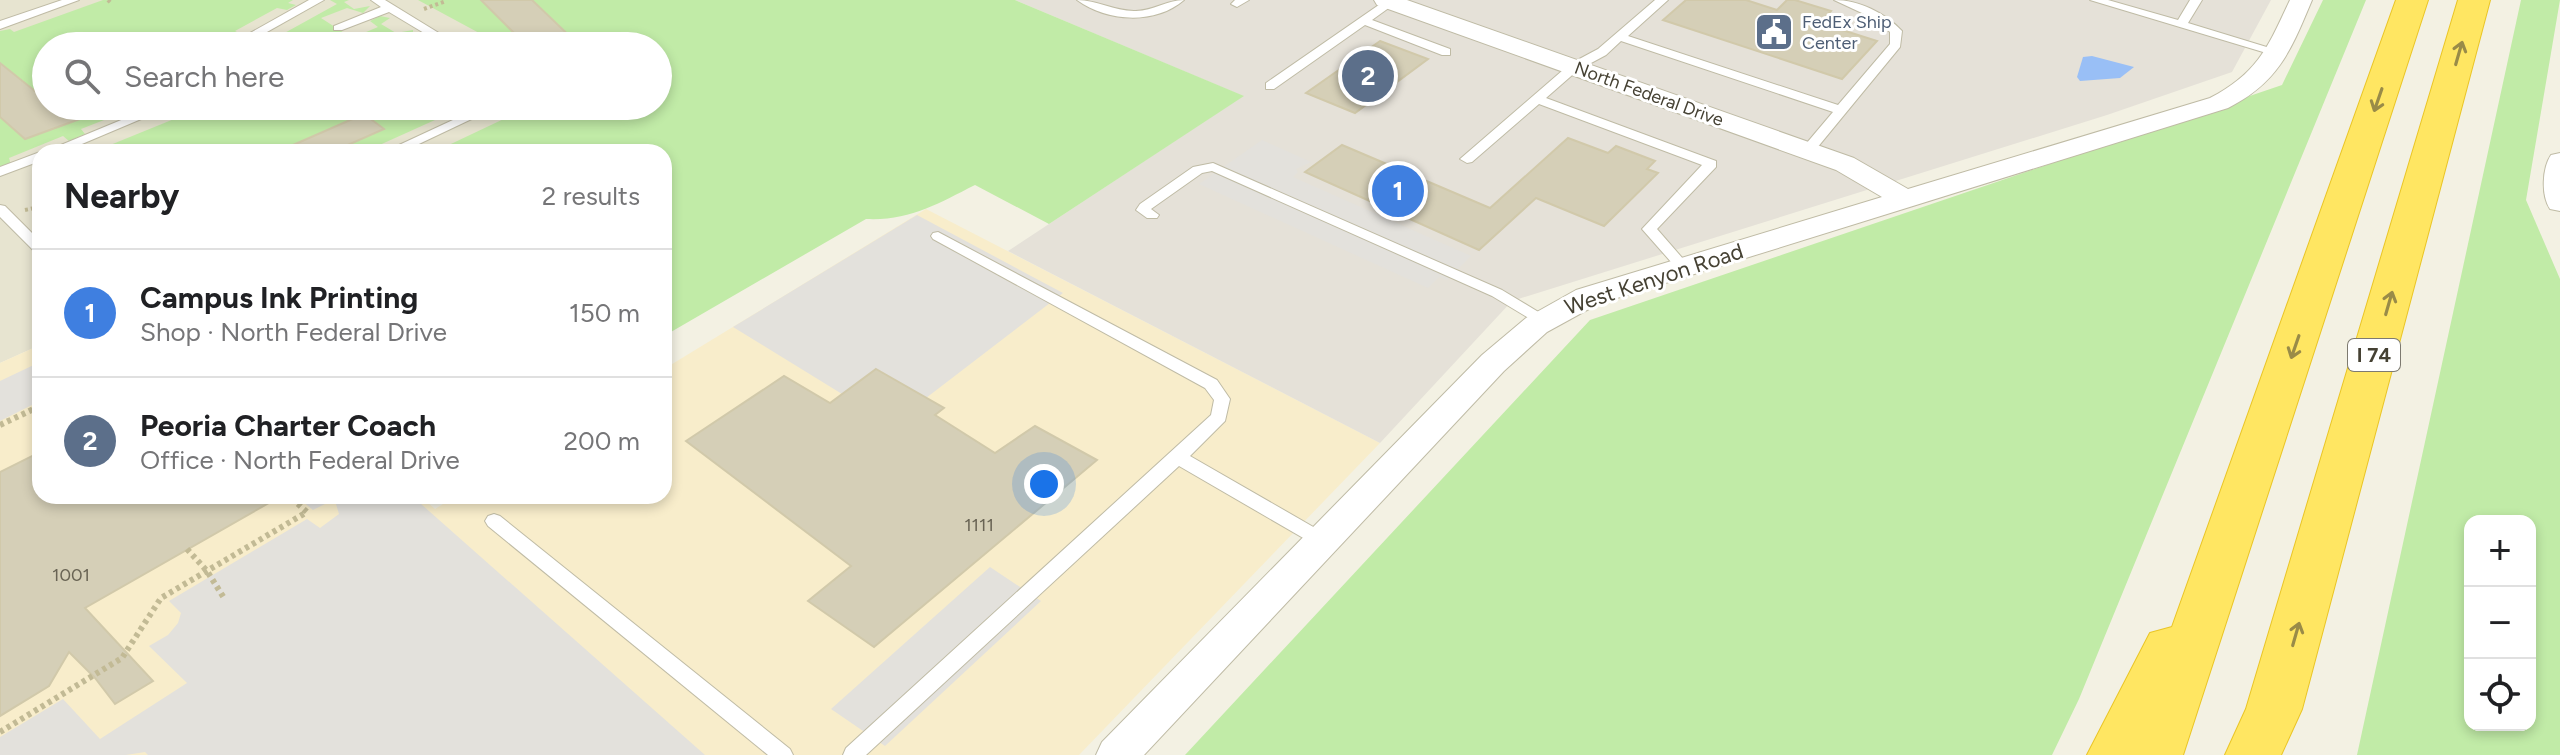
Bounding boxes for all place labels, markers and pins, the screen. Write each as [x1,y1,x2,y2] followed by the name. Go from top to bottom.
[1753,11,1795,53] public building icon: FedEx Ship Center
[1802,11,1892,54] place label: FedEx Ship Center
[1342,46,1394,106] pin: 2
[1372,161,1424,221] pin: 1

